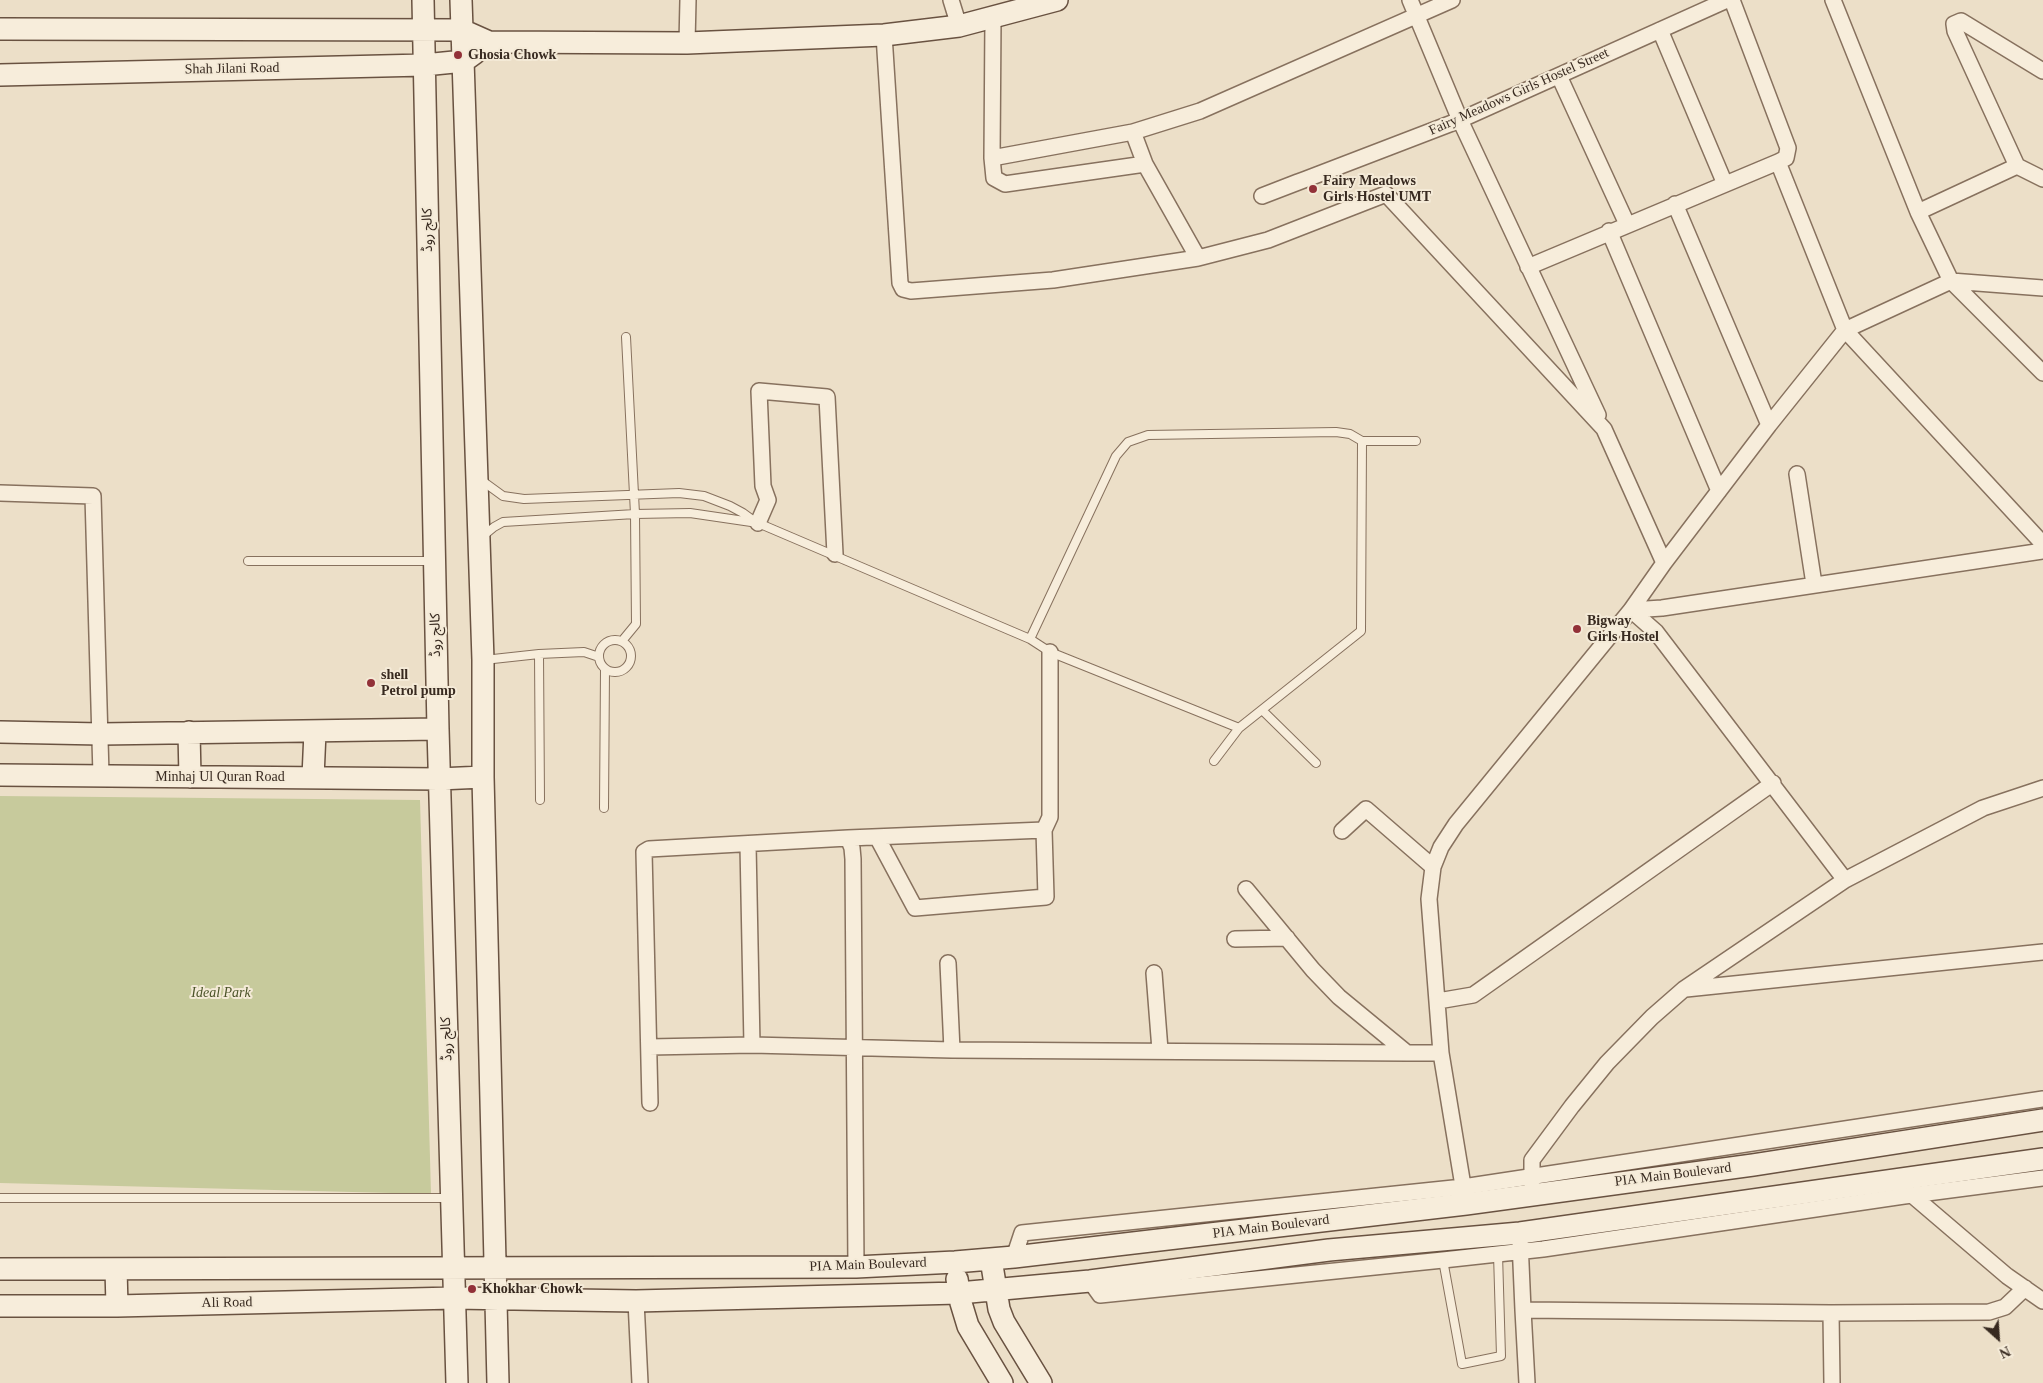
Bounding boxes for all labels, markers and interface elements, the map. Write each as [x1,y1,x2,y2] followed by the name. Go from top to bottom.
[1426,45,1612,139] street label: Fairy Meadows Girls Hostel Street
[468,47,556,63] place label: Ghosia Chowk
[452,49,464,61] marker: Ghosia Chowk
[184,60,280,78] street label: Shah Jilani Road
[1323,173,1431,206] place label: Fairy Meadows Girls Hostel UMT
[1307,183,1319,195] marker: Fairy Meadows Girls Hostel UMT
[419,208,437,252] street label: کالج روڈ
[427,613,445,657] street label: کالج روڈ
[1587,613,1659,646] place label: Bigway Girls Hostel
[1571,623,1583,635] marker: Bigway Girls Hostel
[381,667,456,700] place label: shell Petrol pump
[365,677,377,689] marker: shell Petrol pump
[155,769,285,785] street label: Minhaj Ul Quran Road
[191,985,251,1001] park label: Ideal Park
[438,1017,456,1061] street label: کالج روڈ
[1614,1160,1732,1190] street label: PIA Main Boulevard
[1212,1212,1330,1242] street label: PIA Main Boulevard
[809,1255,927,1275] street label: PIA Main Boulevard
[482,1281,583,1297] place label: Khokhar Chowk
[466,1283,478,1295] marker: Khokhar Chowk
[201,1294,253,1312] street label: Ali Road
[1973,1313,2023,1363] north arrow
[1997,1343,2013,1361] text: N

